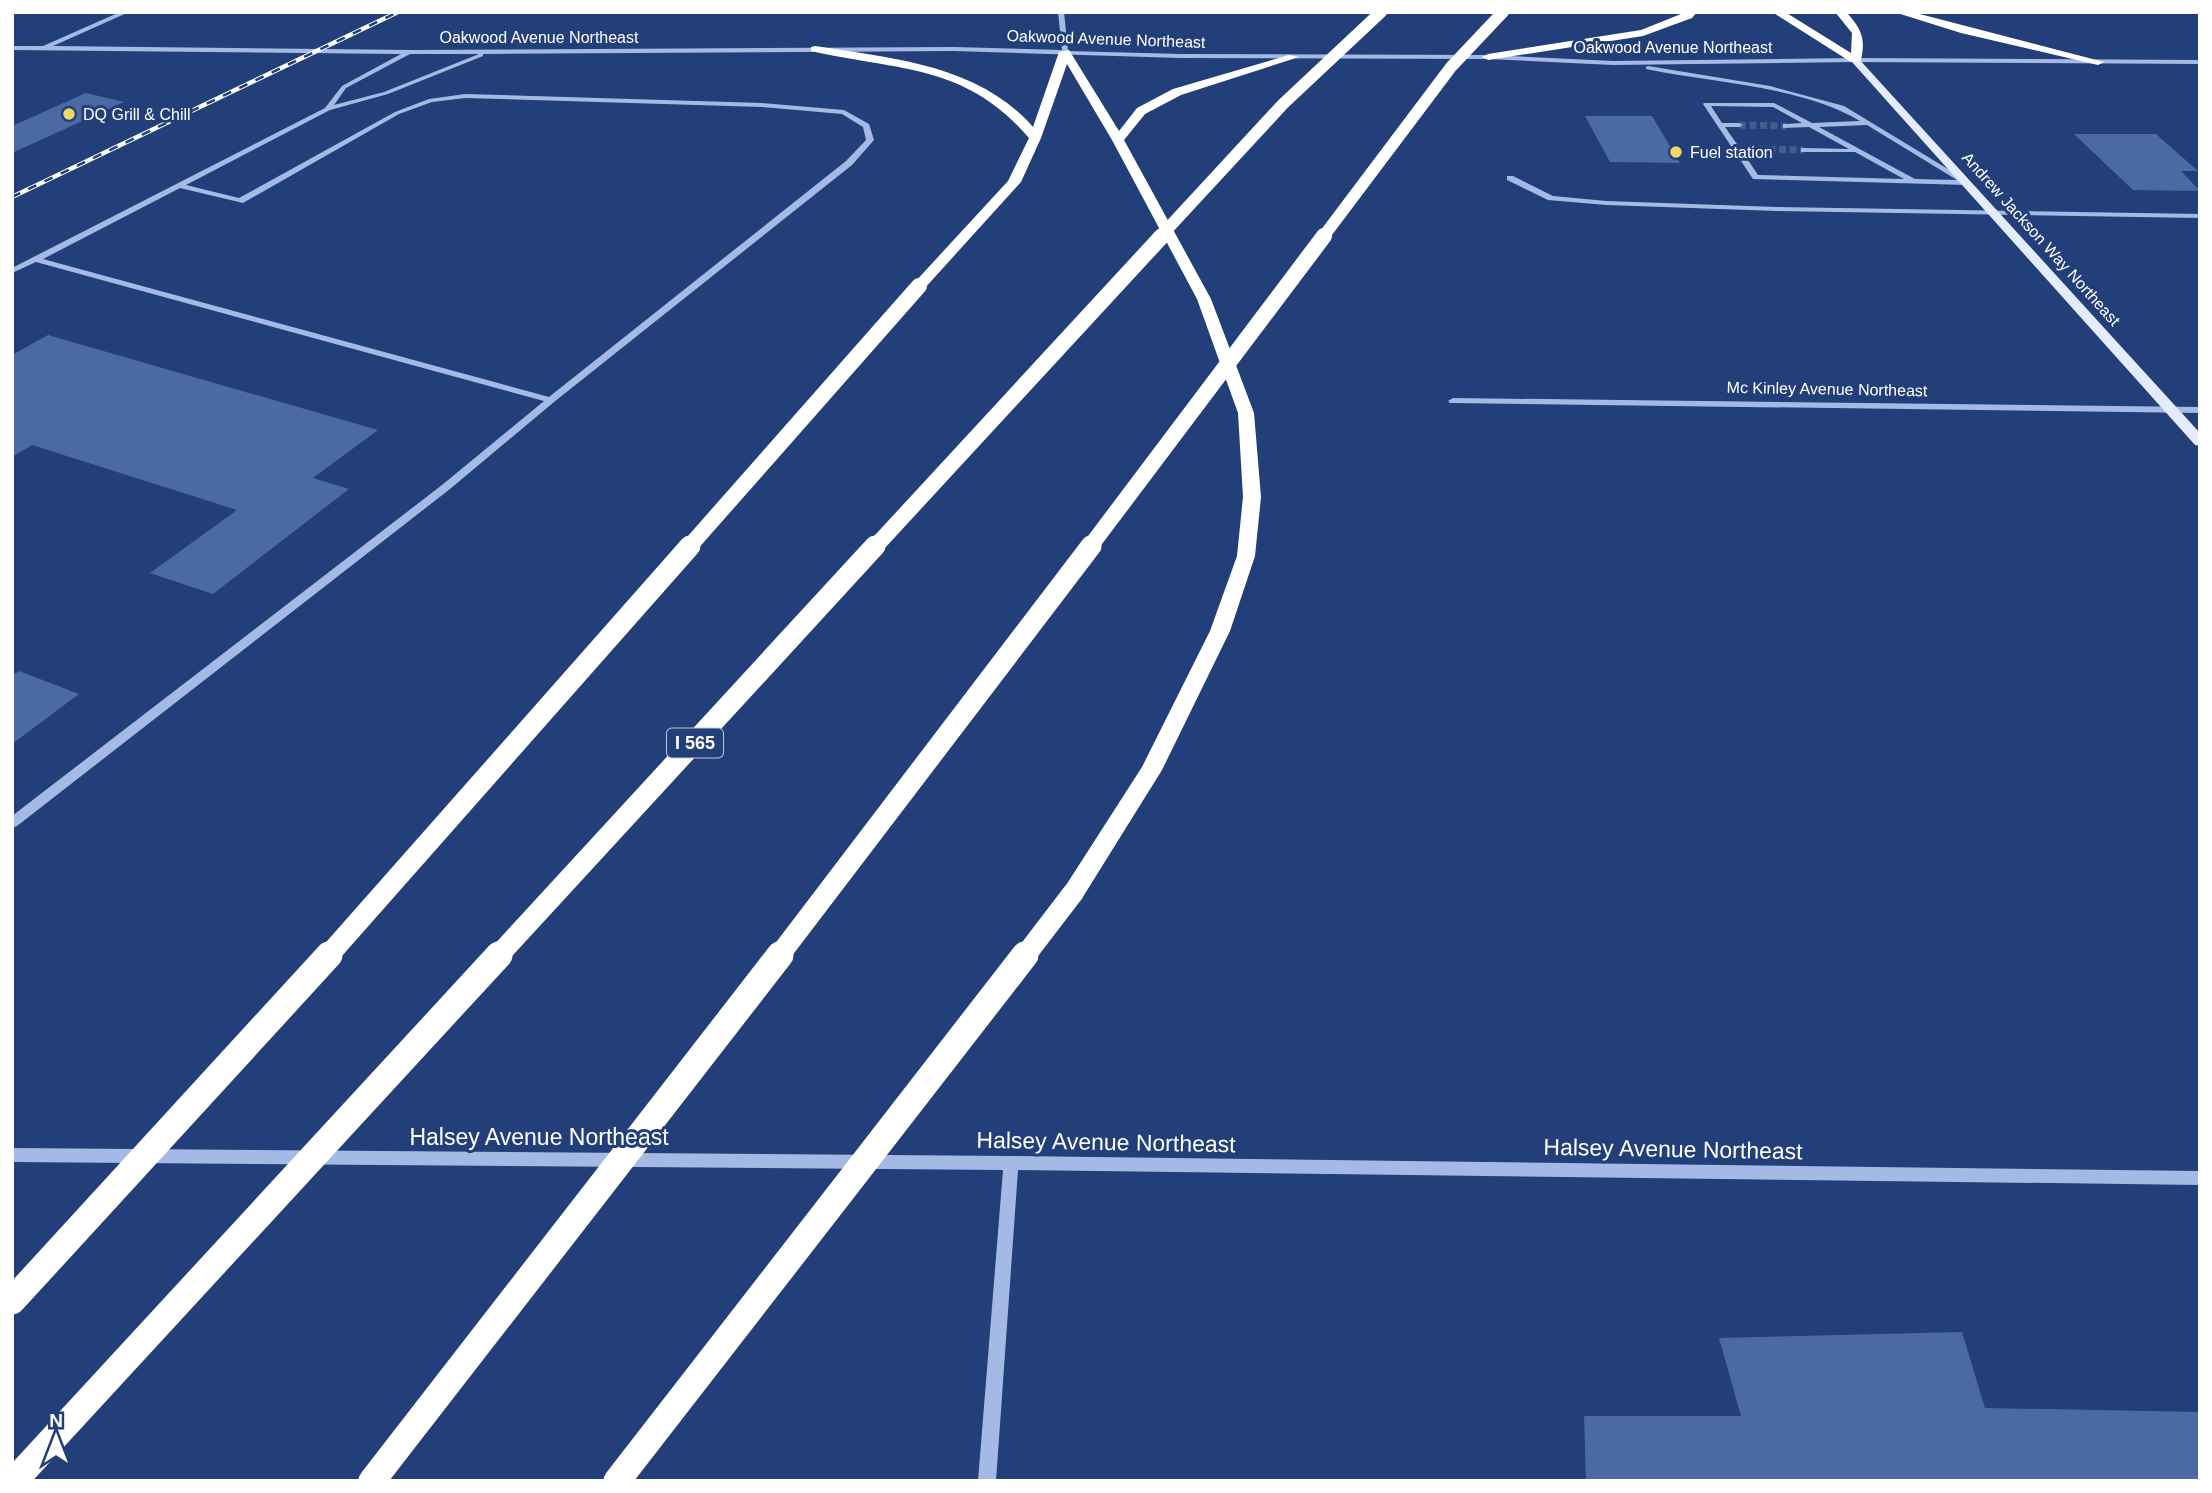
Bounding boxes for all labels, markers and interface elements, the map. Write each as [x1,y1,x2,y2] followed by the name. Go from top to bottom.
[1006,27,1206,51] street label: Oakwood Avenue Northeast
[440,29,639,46] street label: Oakwood Avenue Northeast
[1574,39,1773,56] street label: Oakwood Avenue Northeast
[61,106,77,122] marker: DQ Grill & Chill
[83,106,191,123] place label: DQ Grill & Chill
[1668,144,1684,160] marker: Fuel station
[1690,144,1773,161] place label: Fuel station
[1959,149,2124,329] street label: Andrew Jackson Way Northeast
[1727,379,1928,399] street label: Mc Kinley Avenue Northeast
[667,728,723,758] road number: I 565
[409,1124,669,1150] street label: Halsey Avenue Northeast
[976,1127,1236,1157] street label: Halsey Avenue Northeast
[1543,1134,1803,1164] street label: Halsey Avenue Northeast
[21,1402,91,1472] north arrow
[49,1410,63,1431] text: N

